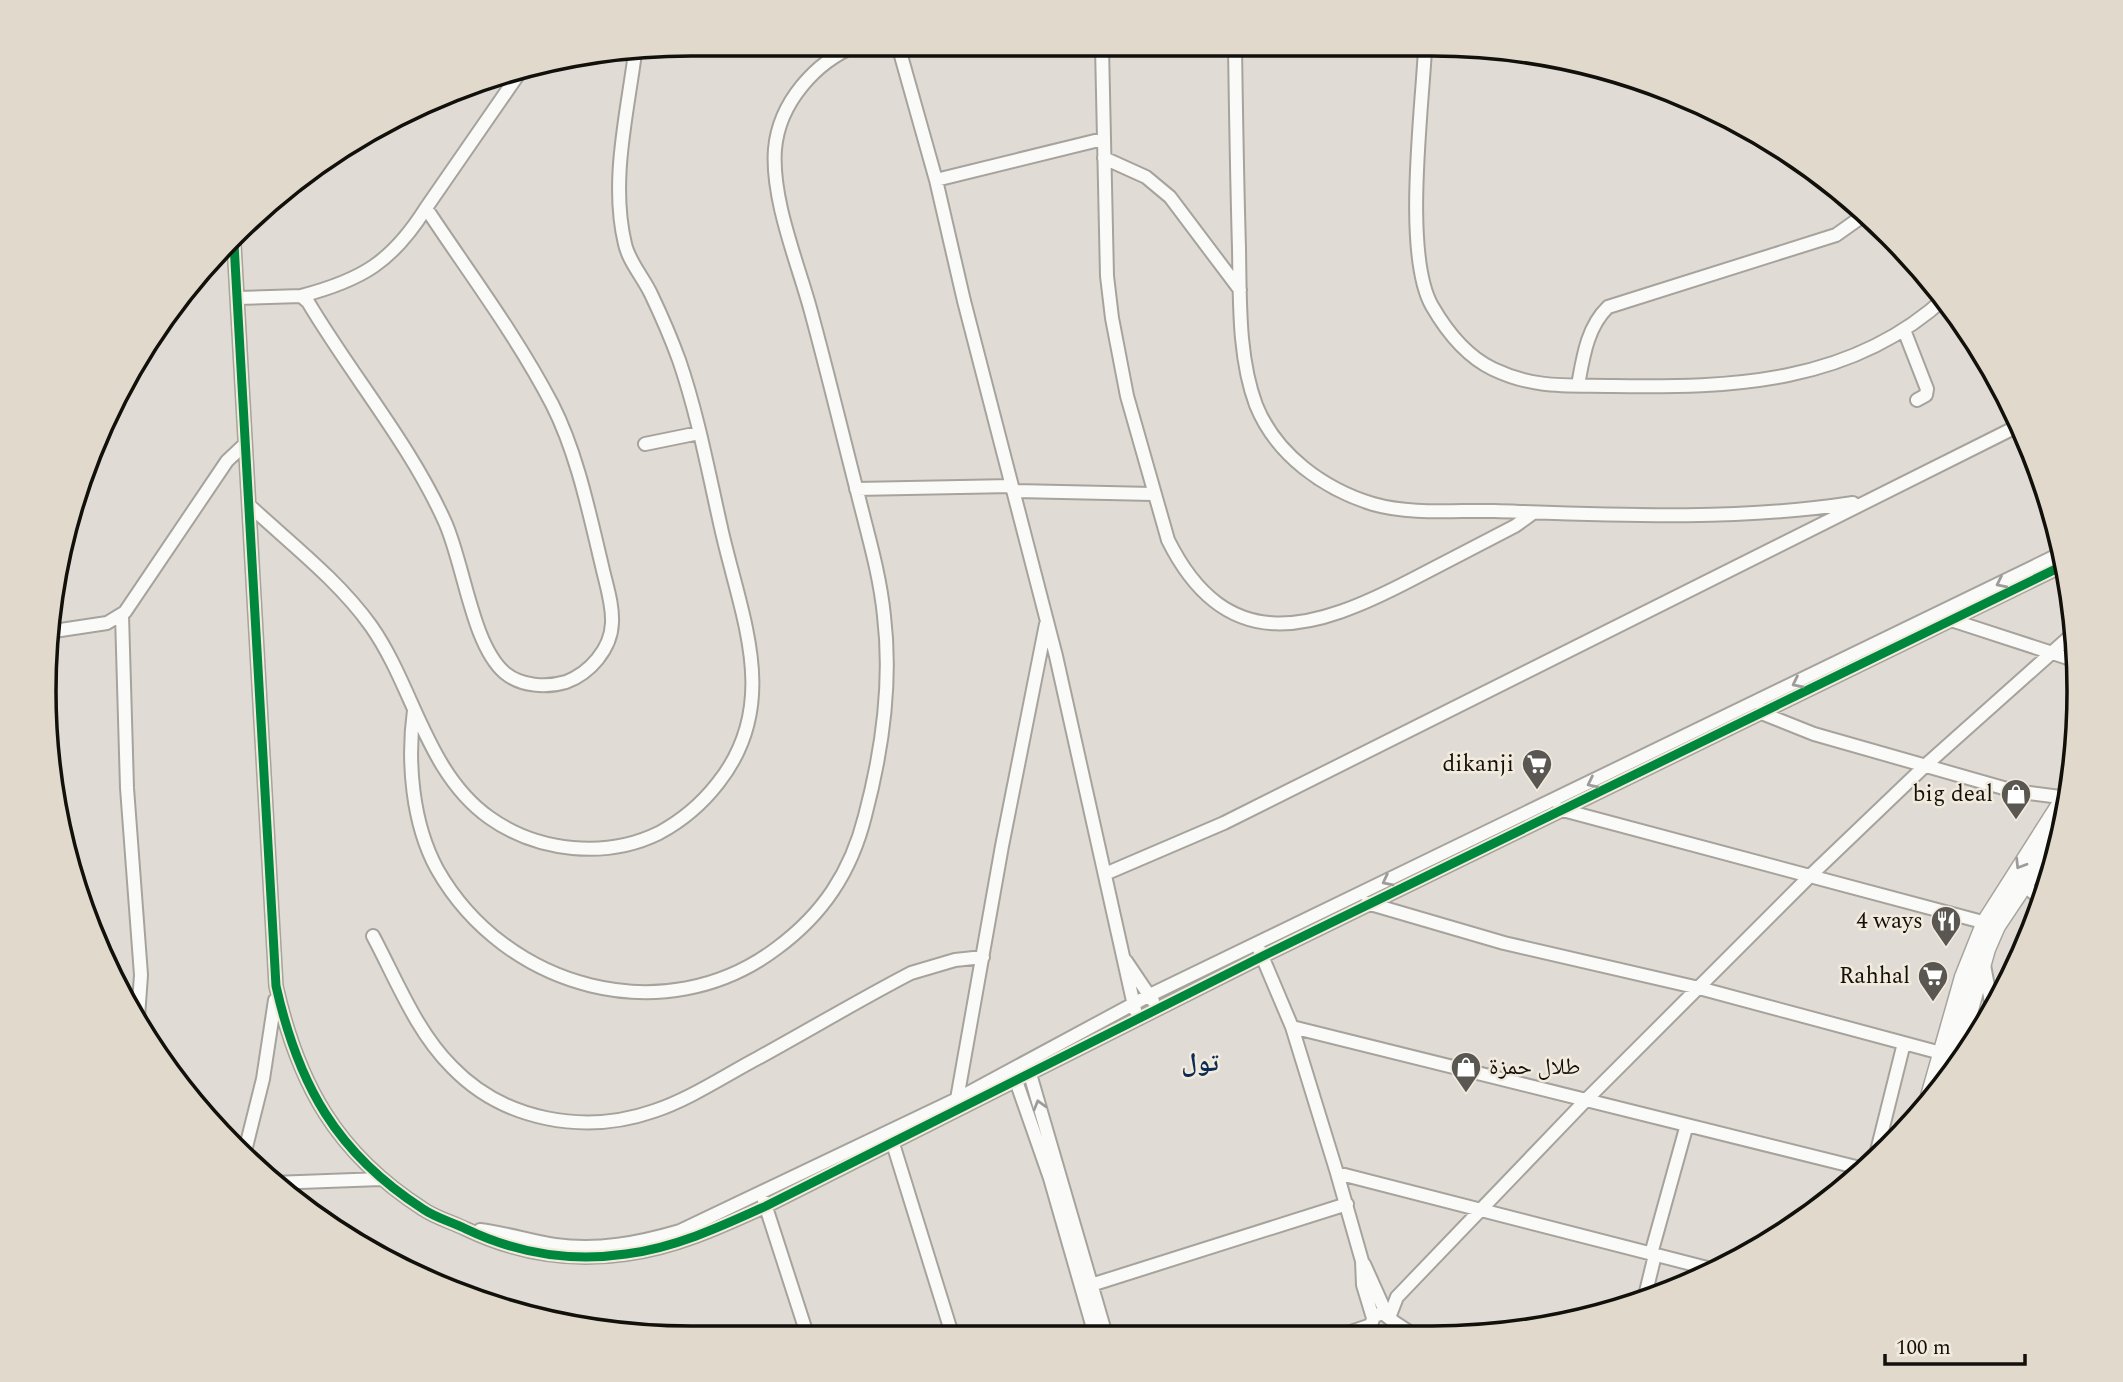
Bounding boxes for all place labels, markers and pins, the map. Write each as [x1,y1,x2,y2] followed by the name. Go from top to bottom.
[1443,747,1514,782] place label: dikanji
[1520,747,1554,791] supermarket icon: dikanji
[1913,777,1993,812] place label: big deal
[1999,777,2033,821] shop icon: big deal
[1856,904,1923,939] place label: 4 ways
[1929,904,1963,948] restaurant icon: 4 ways
[1839,959,1910,994] place label: Rahhal
[1916,959,1950,1003] supermarket icon: Rahhal
[1449,1050,1483,1094] shop icon: طلال حمزة
[1489,1050,1580,1085] place label: طلال حمزة

